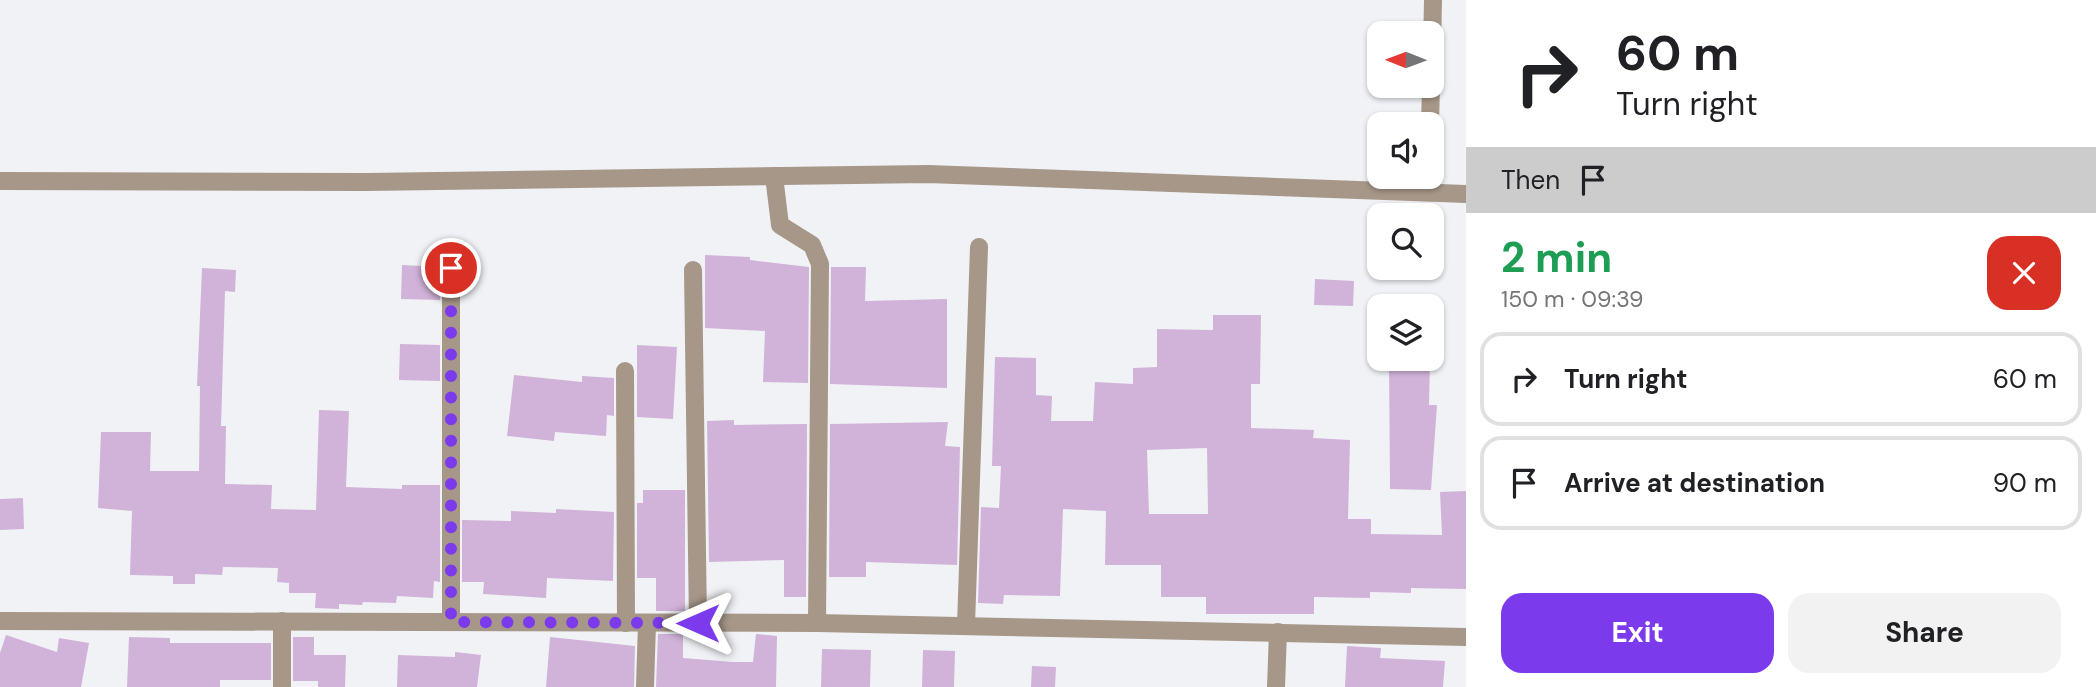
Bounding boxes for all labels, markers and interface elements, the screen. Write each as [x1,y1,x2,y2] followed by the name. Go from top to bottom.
[1367,21,1444,98] north arrow
[1367,21,1444,371] map controls
[1616,21,1739,85] text: 60 m
[1501,28,1592,119] icon: right
[1616,83,1758,125] text: Turn right
[1367,112,1444,189] button: sound
[1574,161,1612,199] icon: arrive
[1501,163,1560,197] text: Then
[1367,203,1444,280] button: search
[1501,230,1612,285] text: 2 min
[1987,236,2061,310] button: close
[421,238,481,298] pin
[432,249,470,287] icon: arrive
[1501,284,1644,314] text: 150 m · 09:39
[1367,294,1444,371] button: layers
[1505,360,1543,398] icon: right
[1564,362,1688,396] text: Turn right
[1993,362,2057,396] text: 60 m
[1505,464,1543,502] icon: arrive
[1564,466,1825,500] text: Arrive at destination
[1993,466,2057,500] text: 90 m
[661,586,735,660] position arrow
[1501,593,1774,673] button: Exit
[1788,593,2061,673] button: Share

